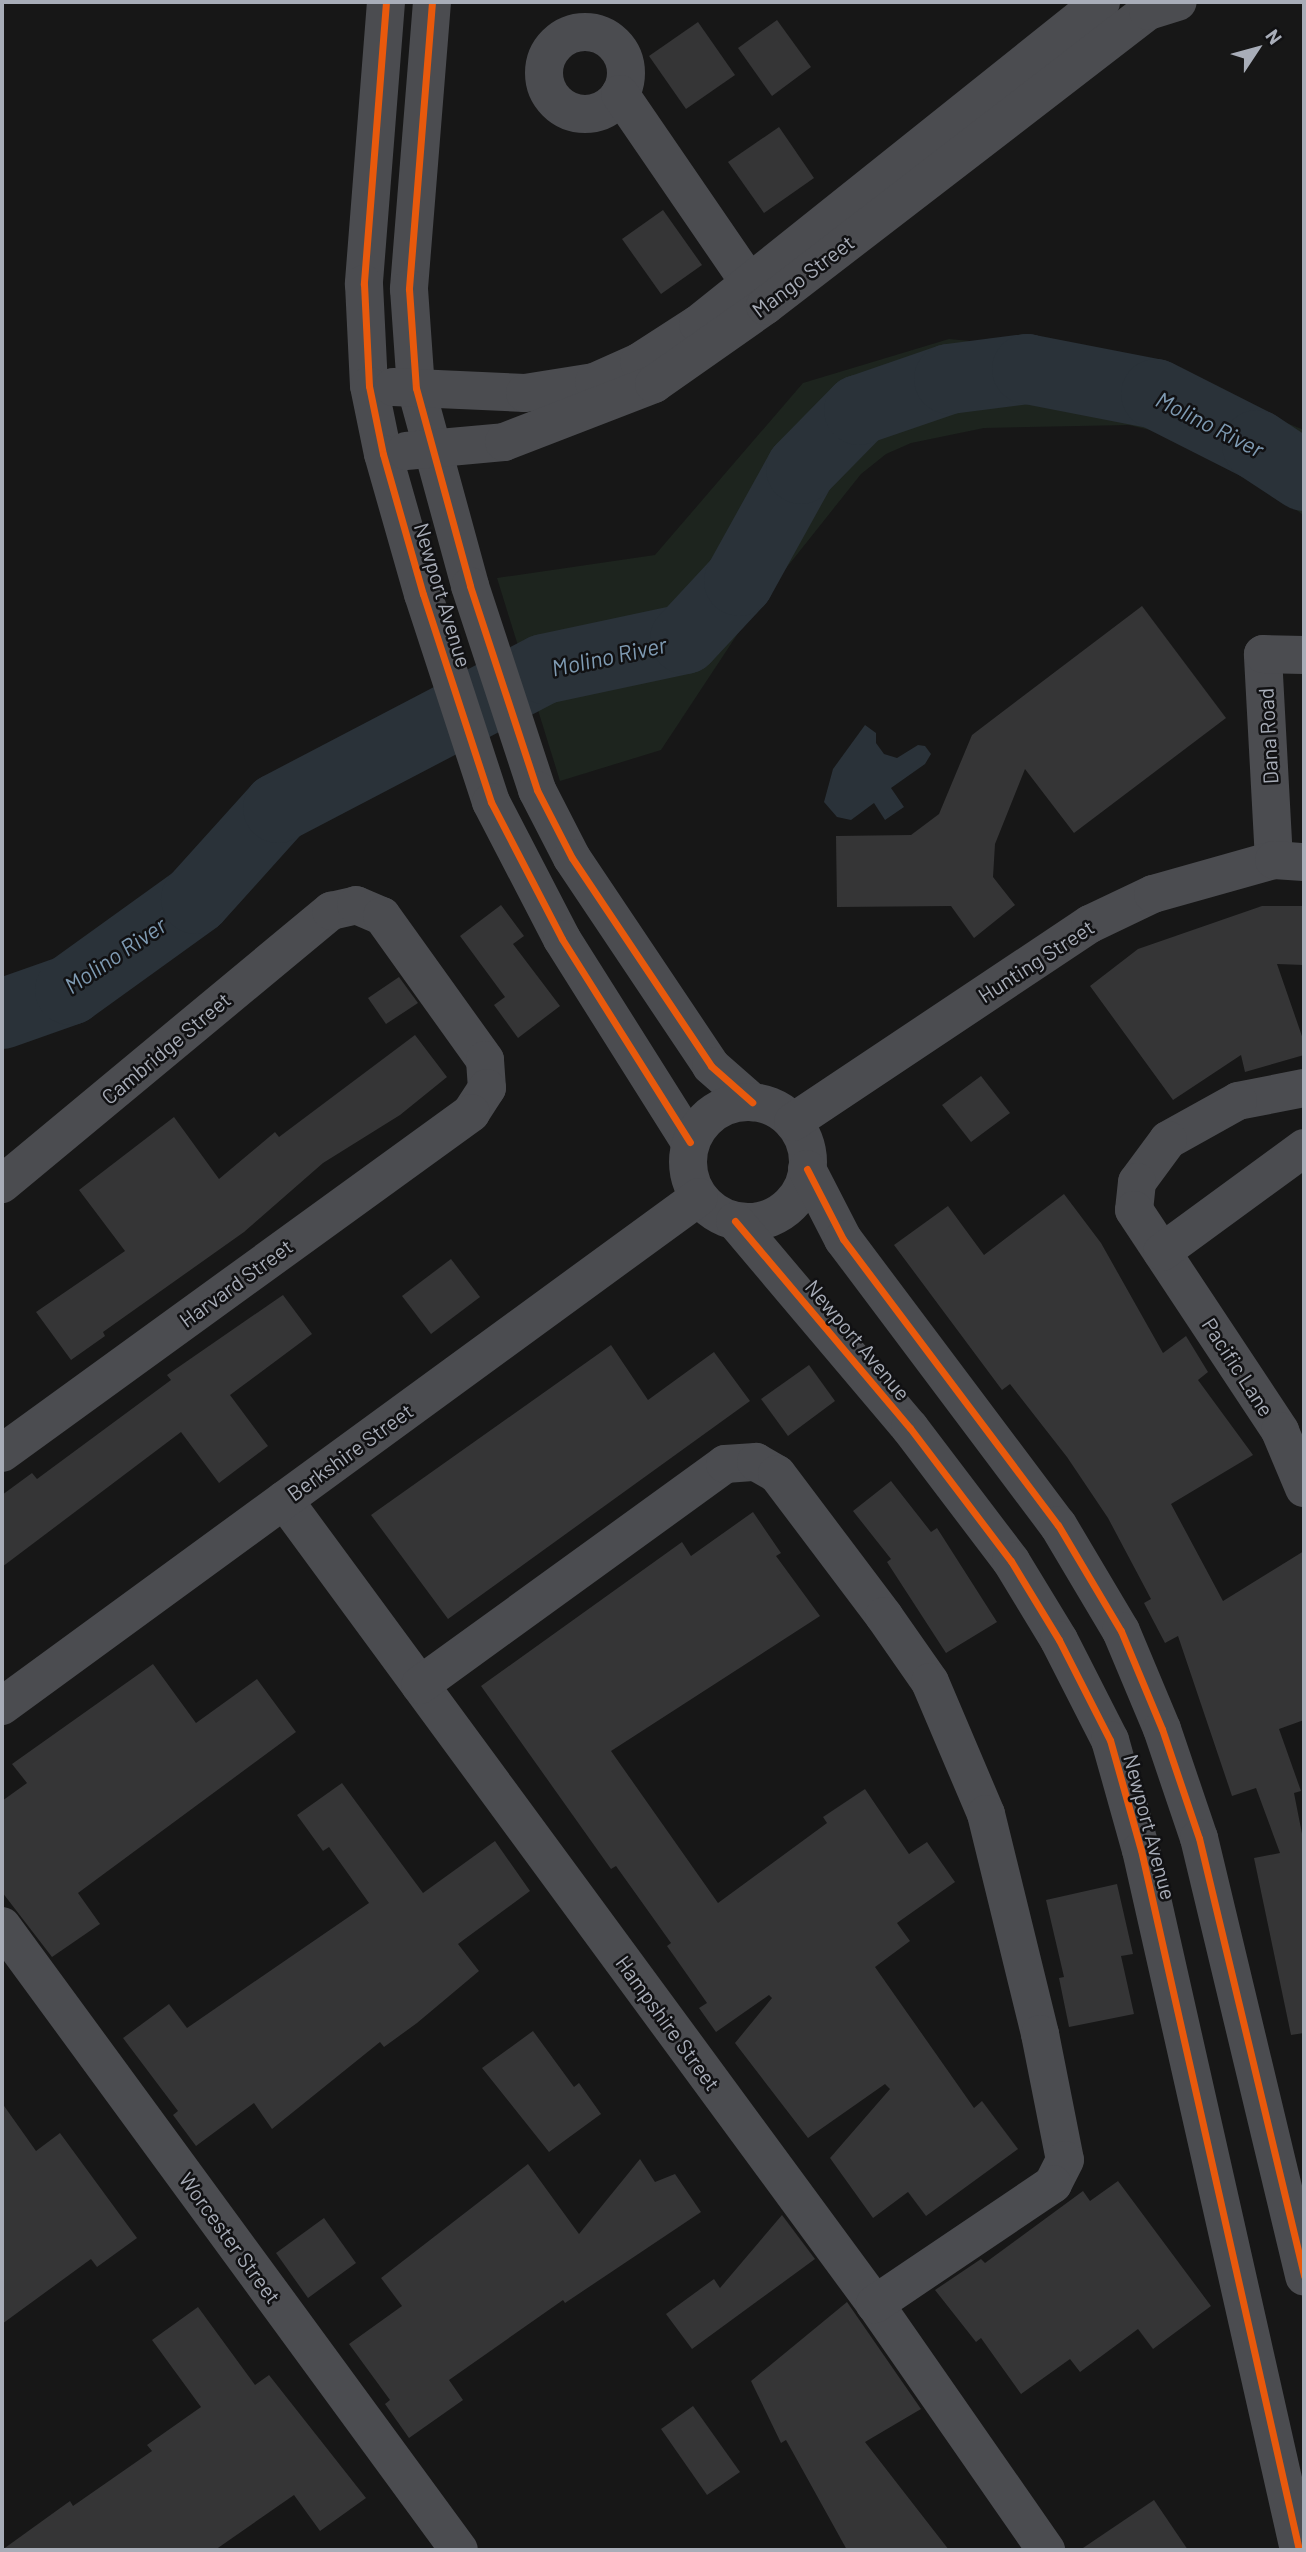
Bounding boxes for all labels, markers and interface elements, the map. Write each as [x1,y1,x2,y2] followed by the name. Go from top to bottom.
[1222,14,1292,84] north arrow
[1261,24,1287,48] text: N
[747,229,859,323] street label: Mango Street
[1152,385,1268,463] water label: Molino River
[409,520,477,670] street label: Newport Avenue
[549,630,669,682] water label: Molino River
[1253,687,1283,785] street label: Dana Road
[59,911,171,999] water label: Molino River
[973,914,1099,1008] street label: Hunting Street
[96,987,236,1109] street label: Cambridge Street
[175,1234,297,1332] street label: Harvard Street
[800,1275,916,1405] street label: Newport Avenue
[1197,1313,1279,1421] street label: Pacific Lane
[282,1398,418,1506] street label: Berkshire Street
[1118,1751,1182,1903] street label: Newport Avenue
[611,1951,725,2095] street label: Hampshire Street
[174,2167,286,2309] street label: Worcester Street

